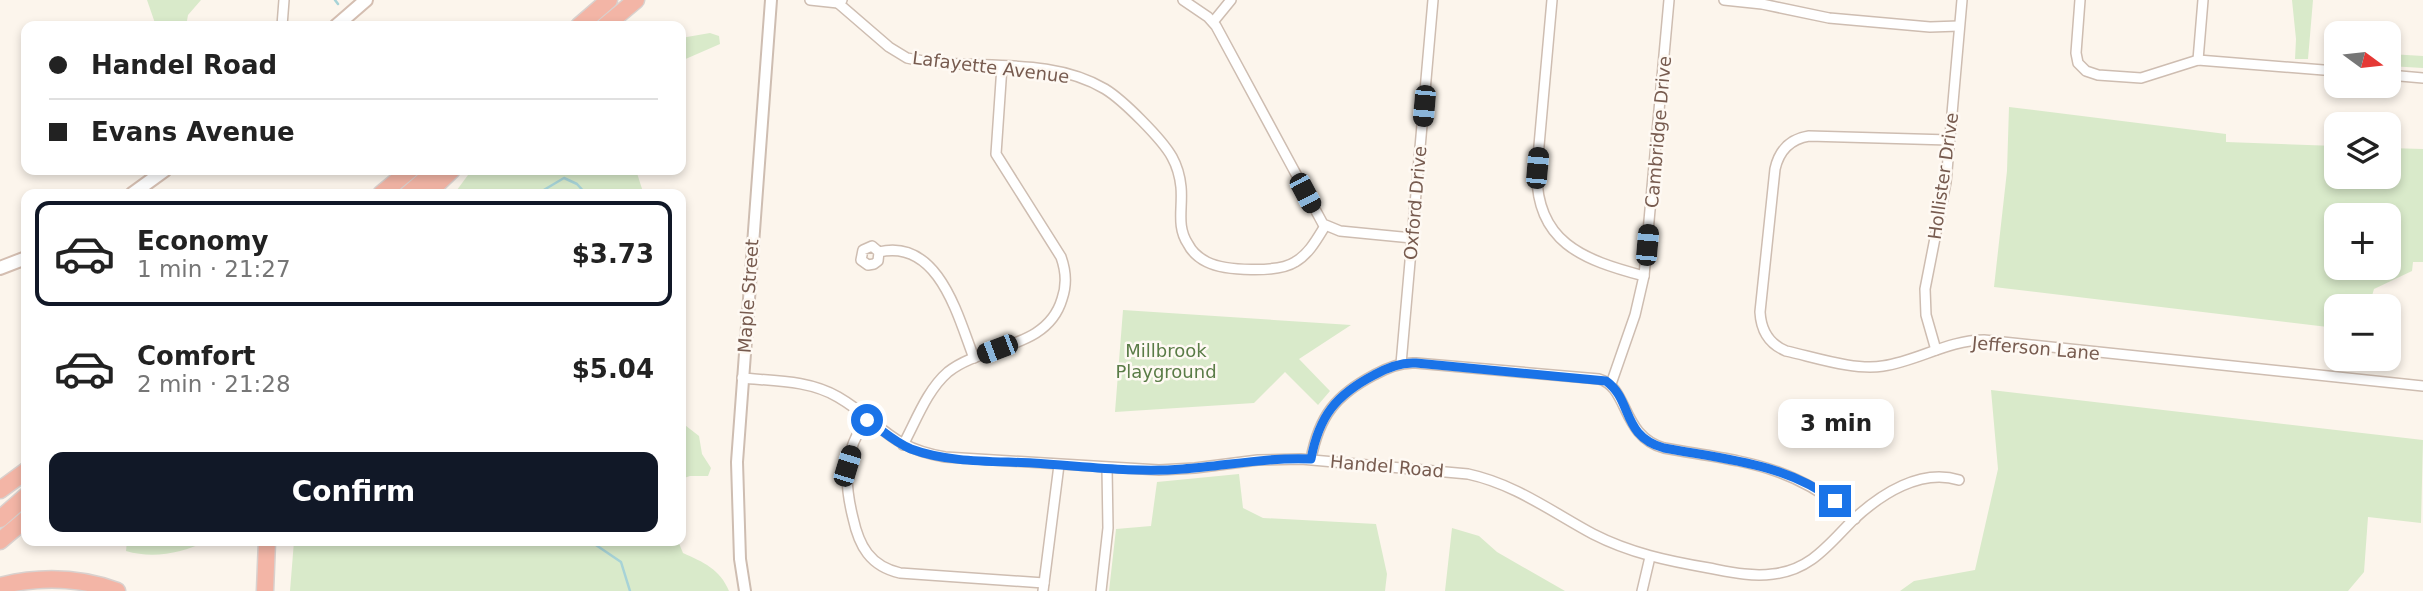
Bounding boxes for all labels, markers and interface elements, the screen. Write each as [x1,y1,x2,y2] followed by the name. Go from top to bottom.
[2324,21,2401,98] north arrow
[2324,21,2401,371] map controls
[911,47,1071,87] street label: Lafayette Avenue
[91,50,277,80] text: Handel Road
[1641,55,1675,209] street label: Cambridge Drive
[1412,84,1437,128] car
[1924,111,1962,241] street label: Hollister Drive
[2324,112,2401,189] button: layers
[91,117,295,147] text: Evans Avenue
[1400,145,1430,261] street label: Oxford Drive
[1525,146,1550,190] car
[1286,170,1325,216] car
[2324,203,2401,280] button: +
[53,222,116,285] icon: car
[1635,223,1660,267] car
[137,226,268,256] text: Economy
[734,238,762,354] street label: Maple Street
[572,239,654,269] text: $3.73
[137,256,291,282] text: 1 min · 21:27
[2324,294,2401,371] button: −
[974,332,1021,366] car
[1970,332,2101,364] street label: Jefferson Lane
[53,337,116,400] icon: car
[1115,340,1217,382] park label: Millbrook Playground
[137,341,255,371] text: Comfort
[572,354,654,384] text: $5.04
[137,371,291,397] text: 2 min · 21:28
[1777,400,1893,448] callout: 3 min
[851,404,883,436] route start
[1800,410,1872,436] text: 3 min
[831,443,864,489] car
[1329,451,1445,481] street label: Handel Road
[49,452,658,532] button: Confirm
[1819,485,1851,517] route end

